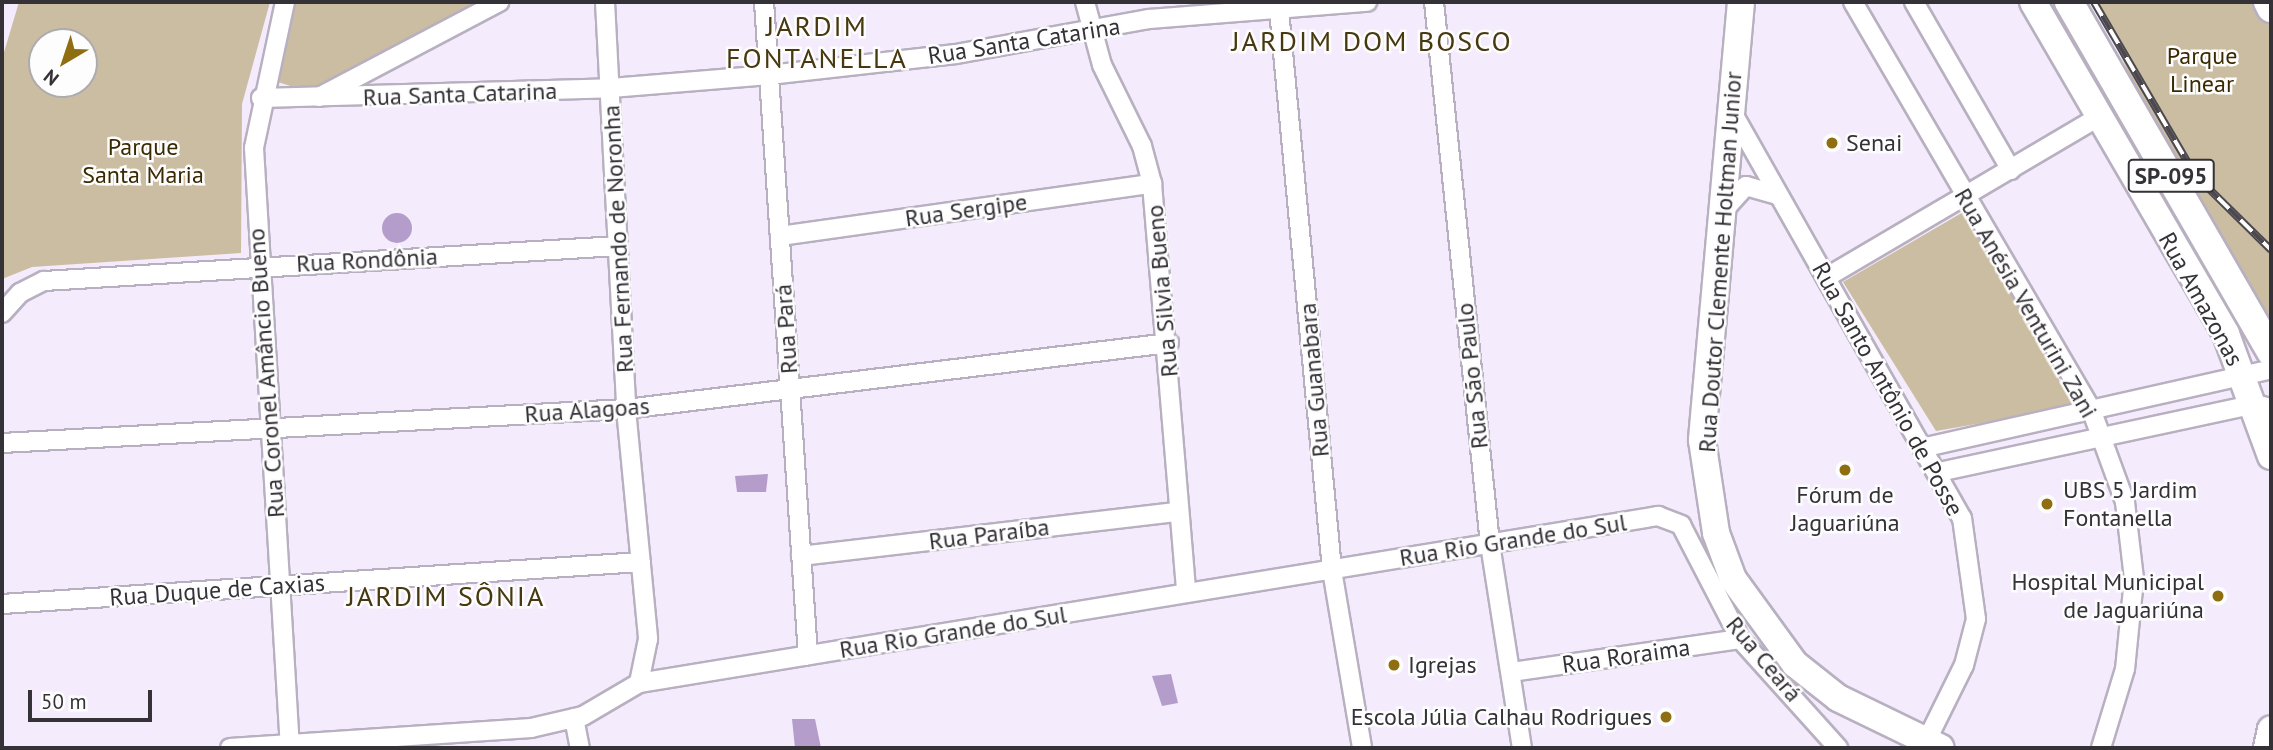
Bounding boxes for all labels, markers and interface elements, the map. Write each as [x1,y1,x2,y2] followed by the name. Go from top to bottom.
[727,9,907,75] district label: JARDIM FONTANELLA
[926,12,1122,70] street label: Rua Santa Catarina
[1233,24,1511,58] district label: JARDIM DOM BOSCO
[28,28,98,98] north arrow
[2167,42,2237,98] park label: Parque Linear
[39,65,63,91] text: N
[1692,71,1748,453] street label: Rua Doutor Clemente Holtman Junior
[362,76,558,112] street label: Rua Santa Catarina
[597,104,639,374] street label: Rua Fernando de Noronha
[1846,129,1902,157] place label: Senai
[82,133,204,189] park label: Parque Santa Maria
[1824,135,1840,151] marker: Senai
[2127,156,2215,196] road number: SP-095
[1948,182,2104,424] street label: Rua Anésia Venturini Zani
[903,187,1029,233] street label: Rua Sergipe
[1140,204,1184,378] street label: Rua Silvia Bueno
[241,227,291,519] street label: Rua Coronel Amâncio Bueno
[2152,227,2250,371] street label: Rua Amazonas
[296,242,438,278] street label: Rua Rondônia
[1806,257,1970,521] street label: Rua Santo Antônio de Posse
[769,283,803,375] street label: Rua Pará
[1293,302,1335,458] street label: Rua Guanabara
[1450,302,1494,450] street label: Rua São Paulo
[523,391,651,429] street label: Rua Alagoas
[1837,462,1853,478] marker: Fórum de Jaguariúna
[2063,476,2197,532] place label: UBS 5 Jardim Fontanella
[1790,481,1900,537] place label: Fórum de Jaguariúna
[2037,494,2057,514] marker: UBS 5 Jardim Fontanella
[1397,508,1629,572] street label: Rua Rio Grande do Sul
[927,512,1051,556] street label: Rua Paraíba
[108,568,326,612] street label: Rua Duque de Caxias
[2011,568,2204,624] place label: Hospital Municipal de Jaguariúna
[348,579,544,613] district label: JARDIM SÔNIA
[2210,588,2226,604] marker: Hospital Municipal de Jaguariúna
[837,600,1069,664] street label: Rua Rio Grande do Sul
[1720,611,1808,707] street label: Rua Ceará
[1560,633,1692,679] street label: Rua Roraima
[1408,651,1477,679] place label: Igrejas
[1386,657,1402,673] marker: Igrejas
[32,676,156,720] scale bar
[41,688,87,715] text: 50 m
[1351,703,1652,731] place label: Escola Júlia Calhau Rodrigues
[1658,709,1674,725] marker: Escola Júlia Calhau Rodrigues

